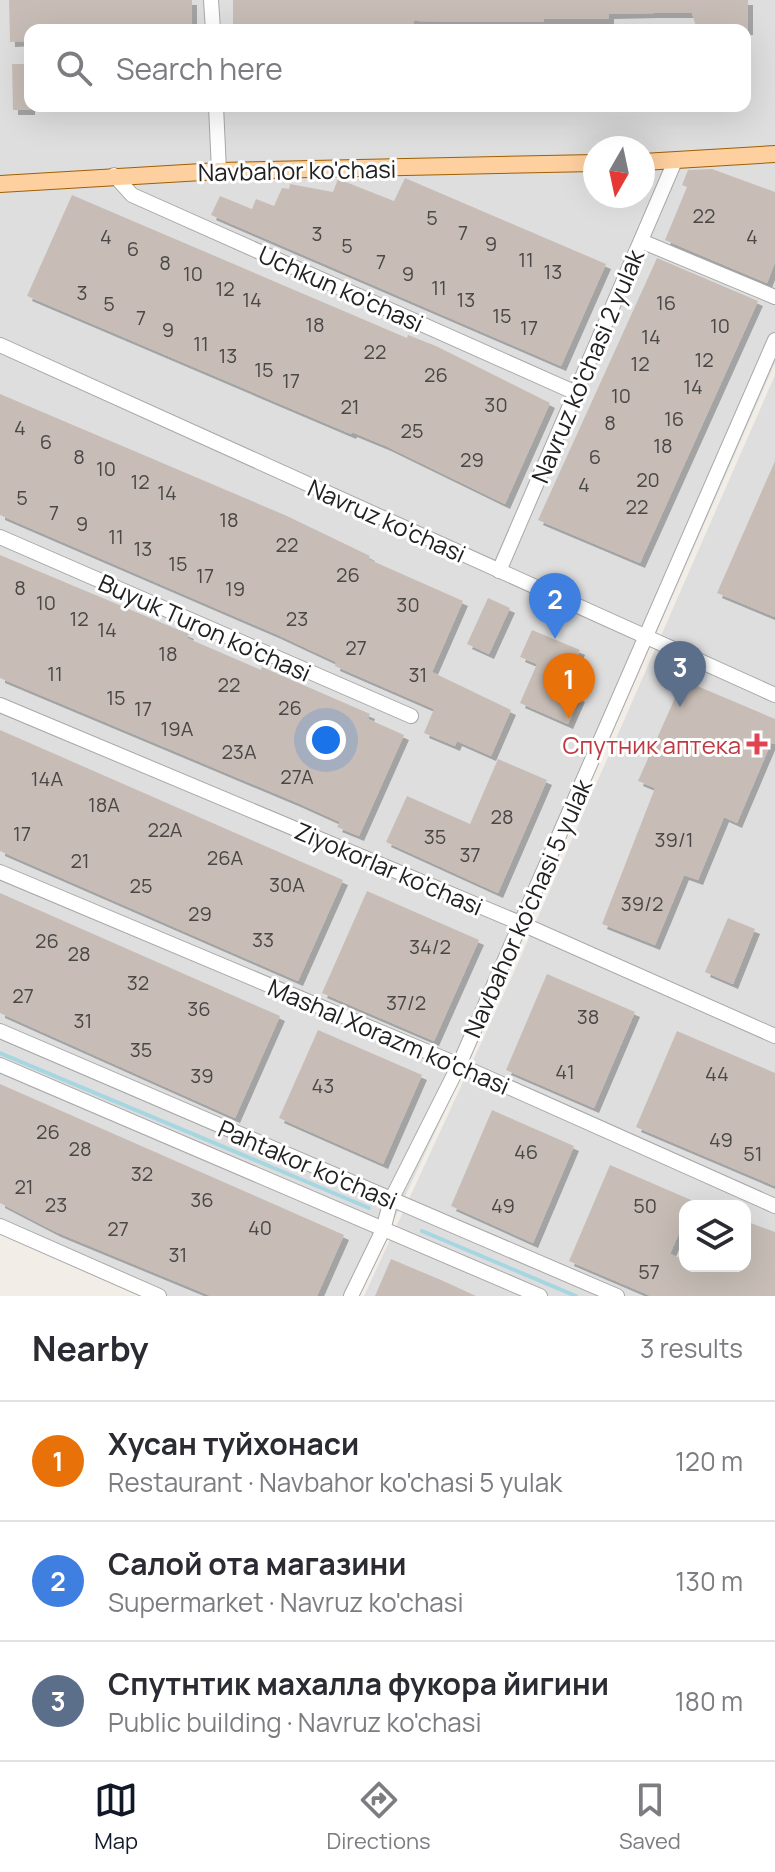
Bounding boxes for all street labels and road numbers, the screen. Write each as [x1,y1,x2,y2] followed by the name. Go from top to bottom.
[197,152,397,188] street label: Navbahor ko'chasi
[253,237,429,339] street label: Uchkun ko'chasi
[523,243,652,488] street label: Navruz ko'chasi 2 yulak
[303,470,471,570] street label: Navruz ko'chasi
[94,565,316,689] street label: Buyuk Turon ko'chasi
[455,772,599,1043] street label: Navbahor ko'chasi 5 yulak
[290,813,488,923] street label: Ziyokorlar ko'chasi
[263,970,515,1102] street label: Mashal Xorazm ko'chasi
[213,1111,403,1217] street label: Pahtakor ko'chasi

